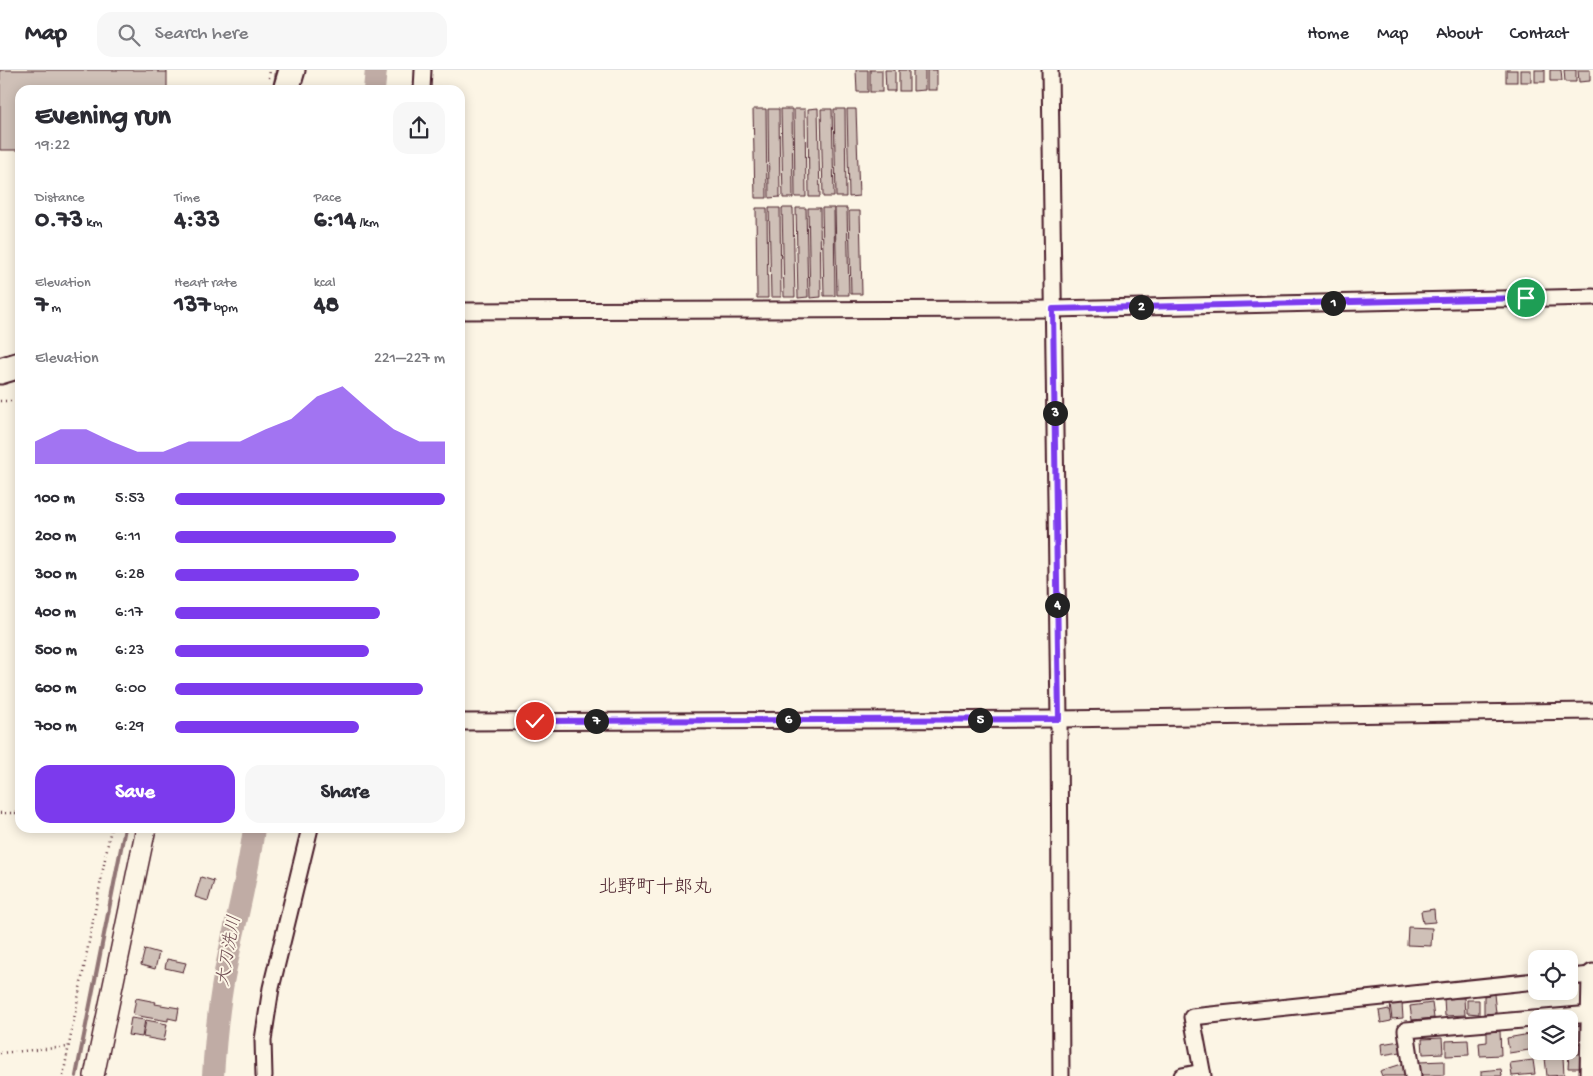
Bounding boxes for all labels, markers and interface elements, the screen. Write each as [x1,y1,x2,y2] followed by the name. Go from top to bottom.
[97,12,447,57] search box
[25,20,67,49] text: Map
[115,21,143,49] icon: search
[155,23,248,46] text: Search here
[1307,24,1349,45] text: Home
[1377,24,1408,45] text: Map
[1436,24,1482,45] text: About
[1510,24,1568,45] text: Contact
[35,101,171,134] text: Evening run
[393,102,445,154] button: share
[35,137,70,156] text: 19:22
[35,190,84,207] text: Distance
[174,190,200,207] text: Time
[314,190,341,207] text: Pace
[35,207,83,236] text: 0.73
[174,207,220,236] text: 4:33
[314,207,356,236] text: 6:14
[83,215,103,232] text: km
[356,215,379,232] text: /km
[35,275,91,292] text: Elevation
[174,275,237,292] text: Heart rate
[314,275,336,292] text: kcal
[1505,277,1547,319] pin
[1512,284,1540,312] icon: arrive
[1320,290,1346,316] pin: 1
[35,292,48,321] text: 7
[174,292,210,321] text: 137
[314,292,339,321] text: 48
[1128,294,1154,320] pin: 2
[1331,295,1336,312] text: 1
[1138,299,1145,316] text: 2
[48,300,61,317] text: m
[210,300,238,317] text: bpm
[35,350,99,369] text: Elevation
[374,350,445,369] text: 221–227 m
[1042,400,1068,426] pin: 3
[1052,405,1059,422] text: 3
[35,490,75,509] text: 100 m
[115,490,145,509] text: 5:53
[35,528,76,547] text: 200 m
[115,528,141,547] text: 6:11
[35,566,77,585] text: 300 m
[115,566,145,585] text: 6:28
[1044,592,1070,618] pin: 4
[1054,597,1061,614] text: 4
[35,604,76,623] text: 400 m
[115,604,143,623] text: 6:17
[35,642,77,661] text: 500 m
[115,642,144,661] text: 6:23
[35,680,76,699] text: 600 m
[115,680,146,699] text: 6:00
[514,700,556,742] pin
[521,707,549,735] icon: check
[584,708,608,734] pin: 7
[776,708,800,732] pin: 6
[968,708,992,732] pin: 5
[785,712,792,729] text: 6
[977,712,984,729] text: 5
[593,713,600,730] text: 7
[35,718,77,737] text: 700 m
[115,718,144,737] text: 6:29
[35,765,235,823] button: Save
[245,765,445,823] button: Share
[598,877,712,900] district label: 北野町十郎丸
[212,914,247,988] water label: 大刀洗川
[1528,950,1578,1060] map controls
[1528,950,1578,1000] button: locate
[1528,1010,1578,1060] button: layers

